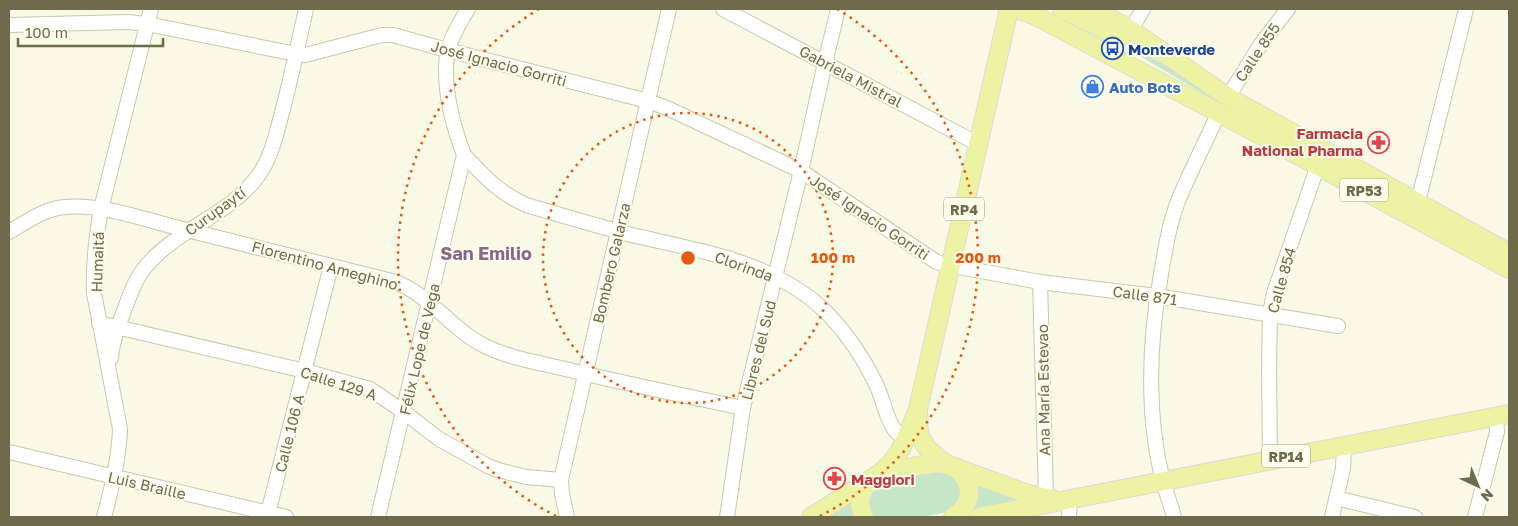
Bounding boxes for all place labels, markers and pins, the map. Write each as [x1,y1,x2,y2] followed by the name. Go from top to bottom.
[1100,37,1124,61] bus stop icon: Monteverde
[1128,40,1215,58] place label: Monteverde
[1081,75,1105,99] shop icon: Auto Bots
[1109,78,1181,96] place label: Auto Bots
[1242,124,1363,159] place label: Farmacia National Pharma
[1367,130,1391,154] pharmacy icon: Farmacia National Pharma
[679,249,697,267] centre of rings
[823,467,847,491] pharmacy icon: Maggiori
[851,470,915,488] place label: Maggiori

